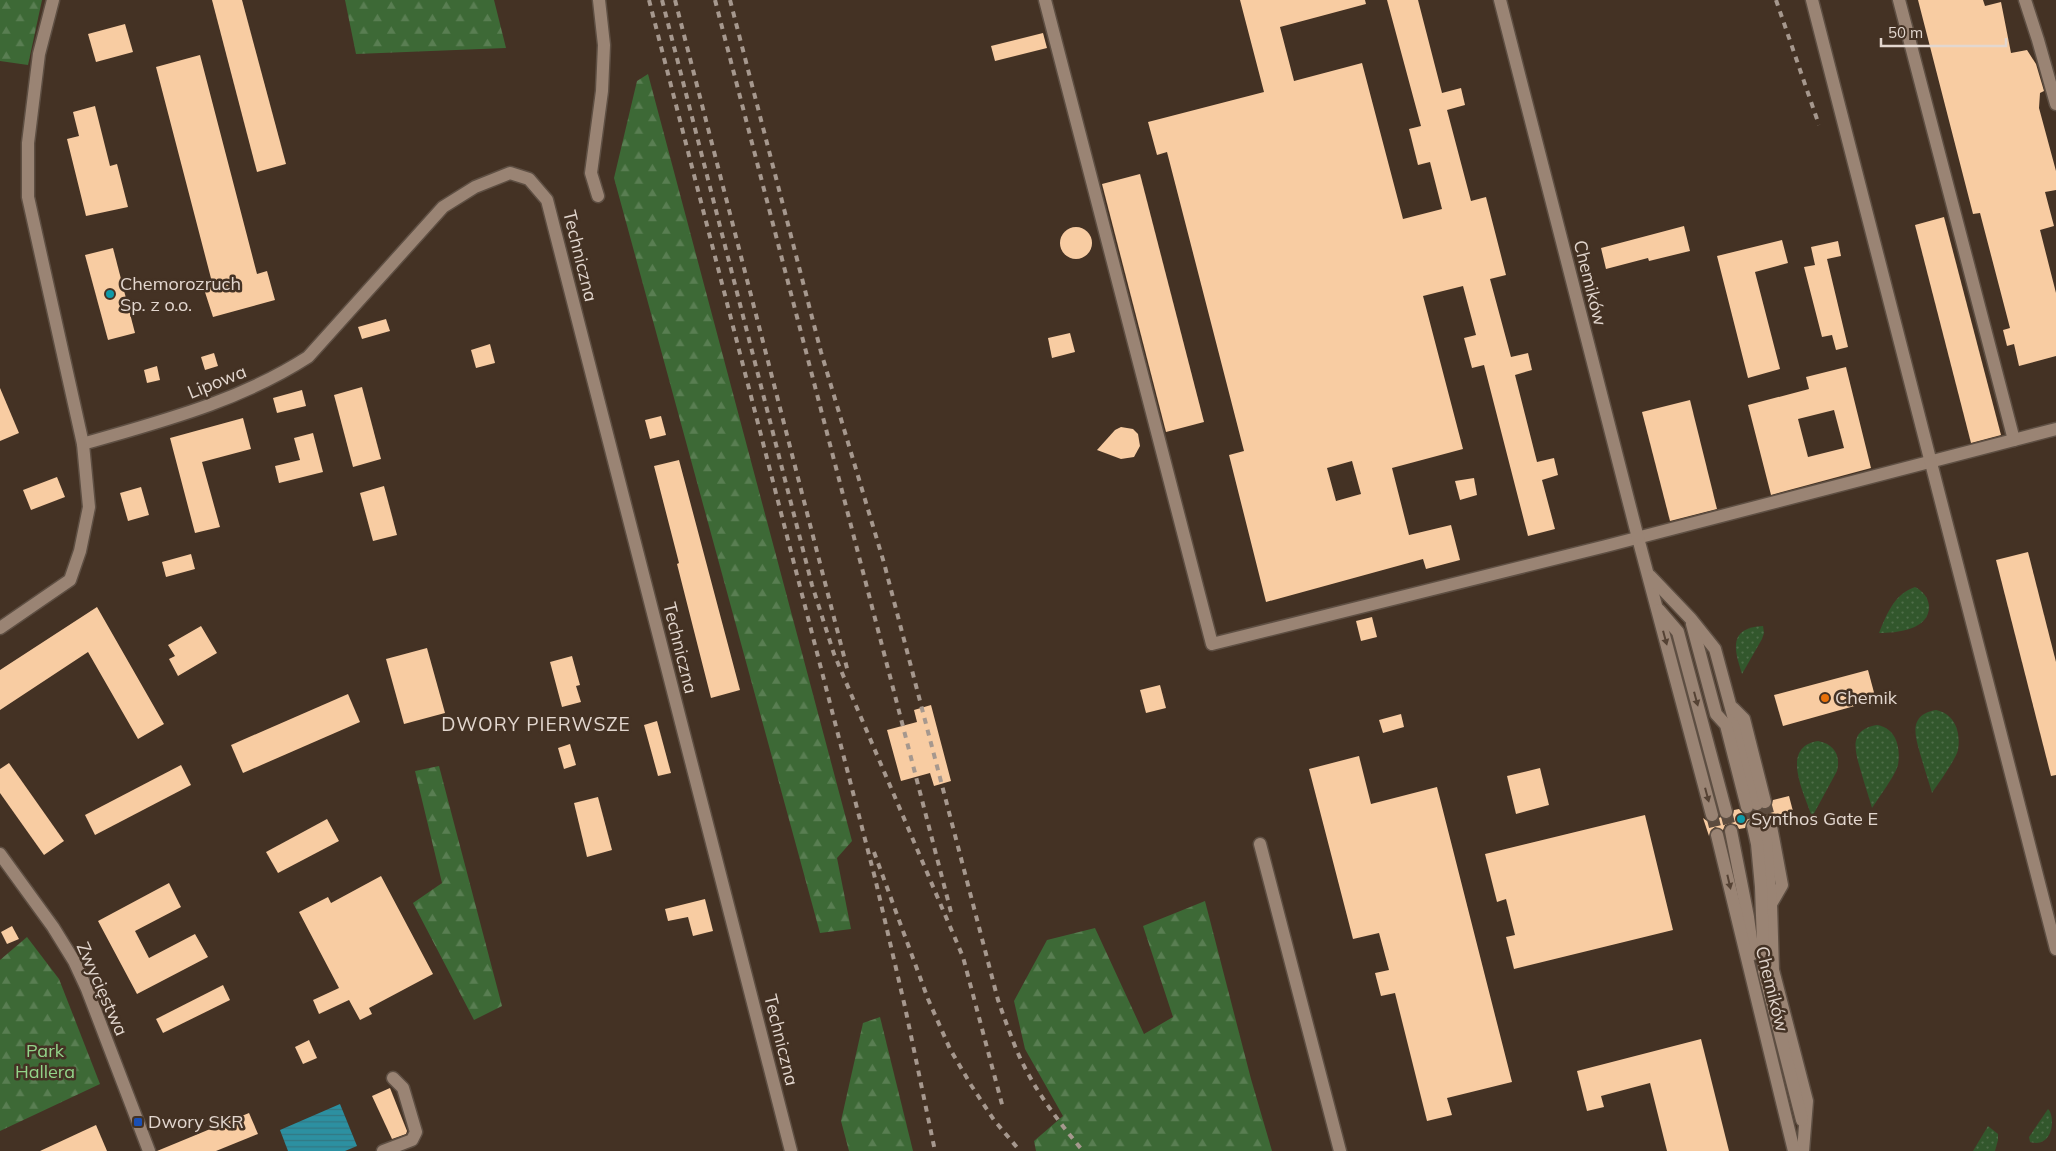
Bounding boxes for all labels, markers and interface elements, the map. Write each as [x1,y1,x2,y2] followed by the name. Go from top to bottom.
[1881,15,2006,47] scale bar
[1888,23,1923,42] text: 50 m
[558,208,603,304] street label: Techniczna
[1569,238,1612,328] street label: Chemików
[120,272,241,316] place label: Chemorozruch Sp. z o.o.
[104,288,116,300] marker: Chemorozruch Sp. z o.o.
[184,359,250,404] street label: Lipowa
[658,600,703,696] street label: Techniczna
[1661,631,1669,646] one-way arrow
[1835,686,1898,709] place label: Chemik
[1692,692,1700,707] one-way arrow
[1819,692,1831,704] marker: Chemik
[441,712,631,736] district label: DWORY PIERWSZE
[1703,788,1711,803] one-way arrow
[1751,807,1878,830] place label: Synthos Gate E
[1735,813,1747,825] marker: Synthos Gate E
[1725,875,1733,890] one-way arrow
[72,938,133,1039] street label: Zwycięstwa
[1751,944,1794,1034] street label: Chemików
[759,992,804,1088] street label: Techniczna
[15,1039,75,1083] park label: Park Hallera
[148,1110,244,1133] place label: Dwory SKR
[132,1116,144,1128] marker: Dwory SKR

